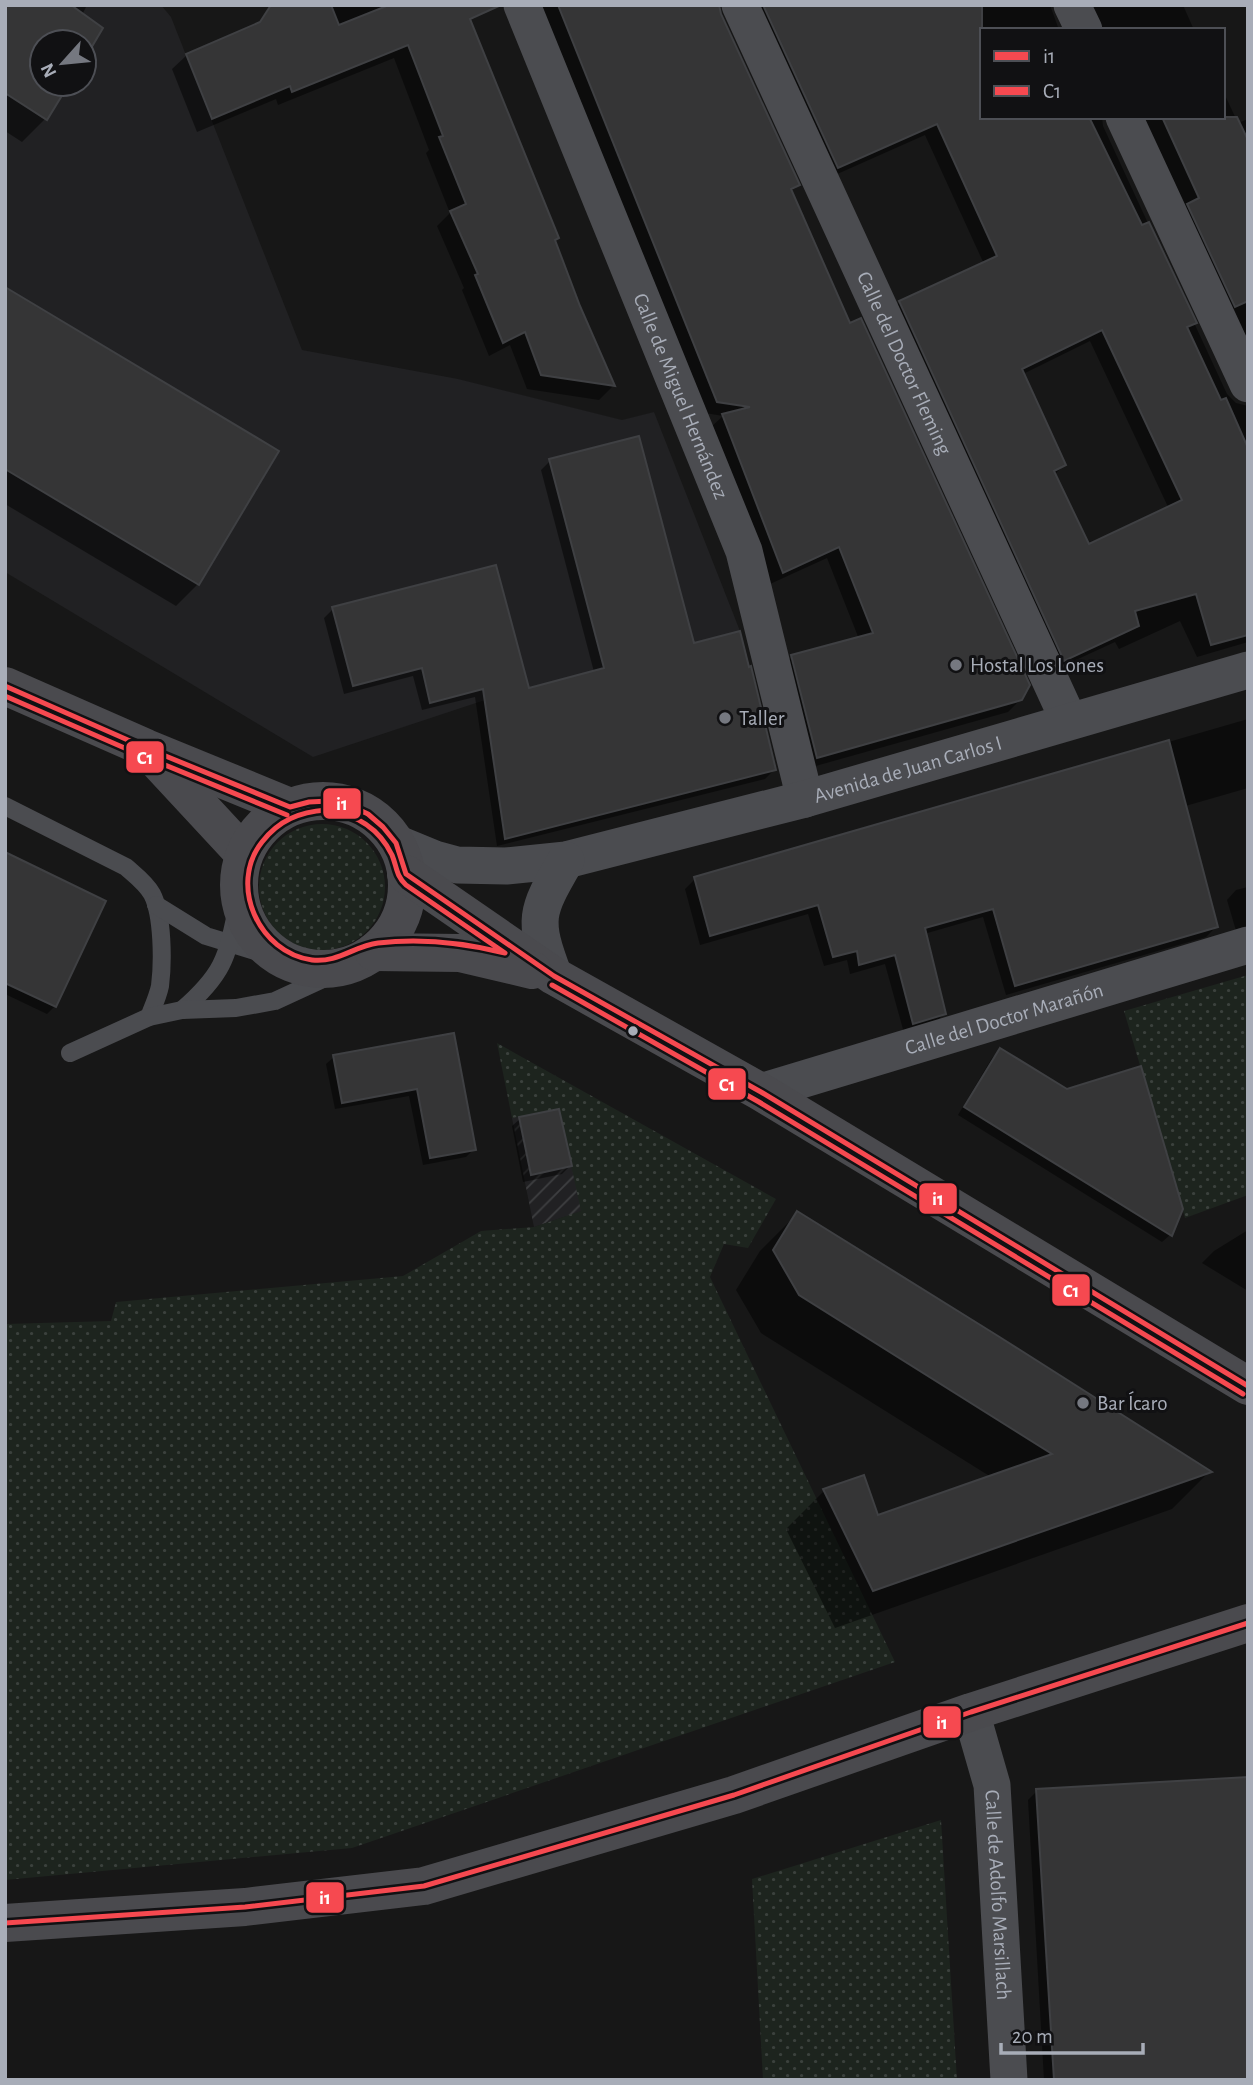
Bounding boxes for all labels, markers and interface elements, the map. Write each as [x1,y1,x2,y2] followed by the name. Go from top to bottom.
[28,28,98,98] north arrow
[980,28,1225,119] legend
[1043,46,1055,67] text: i1
[38,60,61,80] text: N
[1043,81,1061,102] text: C1
[853,268,956,459] street label: Calle del Doctor Fleming
[630,290,732,502] street label: Calle de Miguel Hernández
[970,655,1104,676] place label: Hostal Los Lones
[948,657,964,673] marker: Hostal Los Lones
[739,708,785,729] place label: Taller
[717,710,733,726] marker: Taller
[811,732,1004,806] street label: Avenida de Juan Carlos I
[125,740,165,774] line badge: C1
[137,749,153,768] text: C1
[322,787,362,820] line badge: i1
[336,795,348,814] text: i1
[903,979,1106,1058] street label: Calle del Doctor Marañón
[626,1024,640,1038] unlabelled marker
[707,1067,747,1101] line badge: C1
[719,1076,735,1095] text: C1
[918,1182,958,1215] line badge: i1
[932,1190,944,1209] text: i1
[1051,1273,1091,1307] line badge: C1
[1063,1282,1079,1301] text: C1
[1097,1391,1168,1414] place label: Bar Ícaro
[1075,1395,1091,1411] marker: Bar Ícaro
[922,1705,962,1739] line badge: i1
[936,1714,948,1733] text: i1
[982,1789,1015,2001] street label: Calle de Adolfo Marsillach
[305,1881,345,1914] line badge: i1
[319,1889,331,1908] text: i1
[1001,2011,1143,2056] scale bar
[1012,2026,1053,2047] text: 20 m

